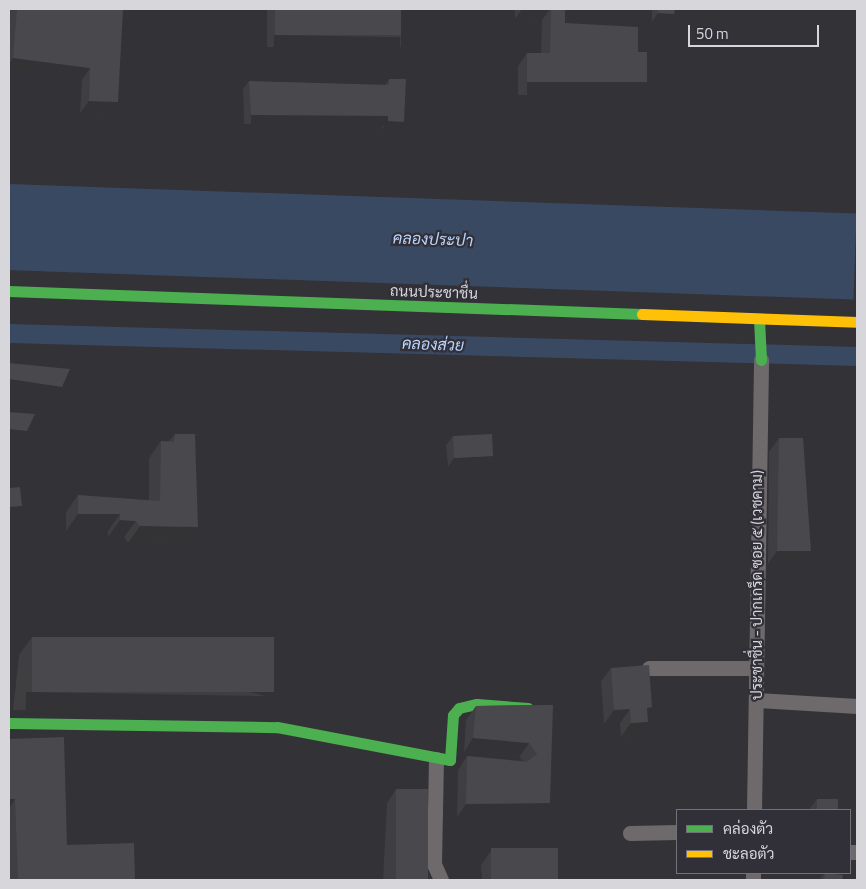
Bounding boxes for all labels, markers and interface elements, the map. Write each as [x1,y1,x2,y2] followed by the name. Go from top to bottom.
[691,15,822,47] scale bar
[696,22,729,45] text: 50 m
[392,228,474,250] water label: คลองประปา
[390,281,478,303] street label: ถนนประชาชื่น
[402,333,464,355] water label: คลองส่วย
[748,470,766,700] street label: ประชาชื่น - ปากเกร็ด ซอย ๕ (เวชคาม)
[676,809,851,874] legend
[723,817,773,840] text: คล่องตัว
[723,842,774,865] text: ชะลอตัว

